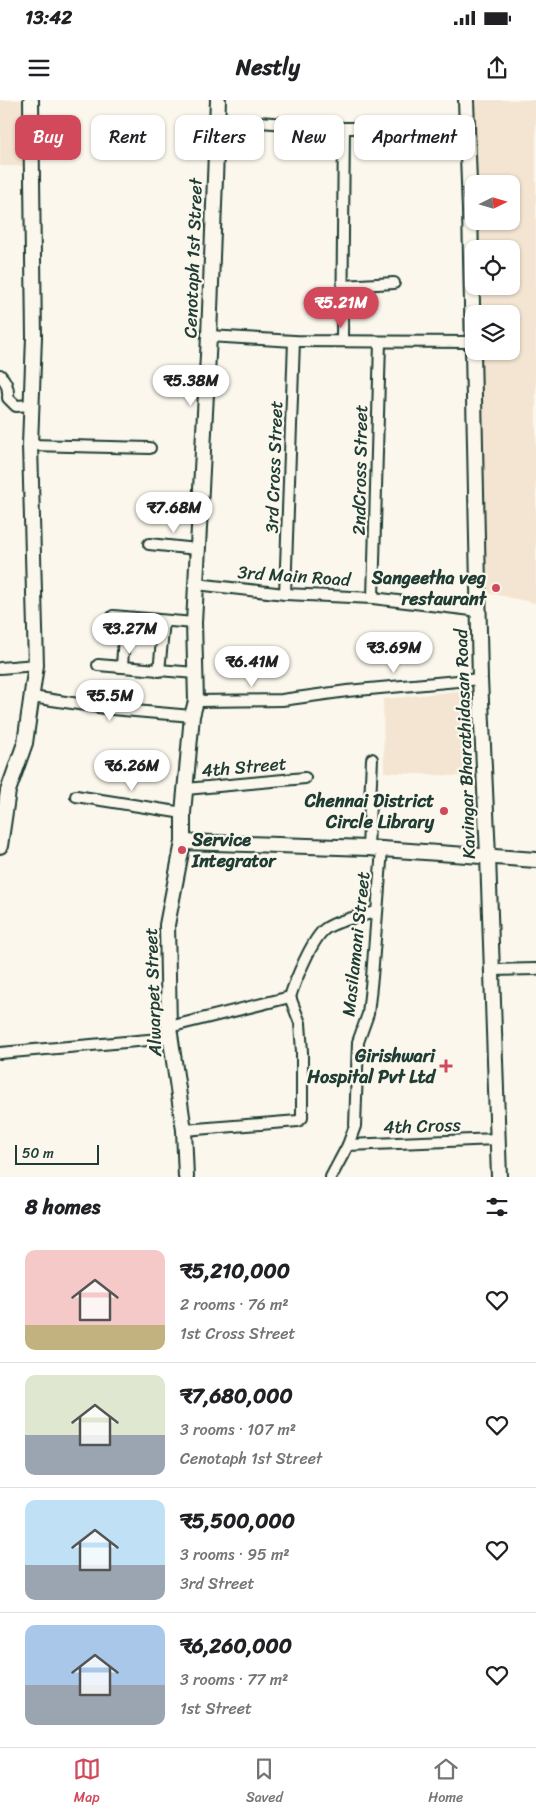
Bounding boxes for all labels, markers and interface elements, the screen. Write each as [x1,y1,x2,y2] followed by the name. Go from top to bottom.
[25,1,72,34] text: 13:42
[236,48,300,87] text: Nestly
[25,54,53,82] icon: menu
[483,54,511,82] icon: share
[15,115,81,160] chip: Buy
[91,115,165,160] chip: Rent
[175,115,264,160] chip: Filters
[274,115,344,160] chip: New
[354,115,475,160] chip: Apartment
[465,175,520,230] north arrow
[465,175,520,360] map controls
[174,177,212,339] street label: Cenotaph 1st Street
[465,240,520,295] button: locate
[300,286,382,329] pin: ₹5.21M
[315,288,367,317] text: ₹5.21M
[465,305,520,360] button: layers
[150,364,232,407] pin: ₹5.38M
[163,366,219,395] text: ₹5.38M
[256,400,292,534] street label: 3rd Cross Street
[343,404,377,536] street label: 2ndCross Street
[133,492,215,534] pin: ₹7.68M
[147,493,201,522] text: ₹7.68M
[237,556,353,596] street label: 3rd Main Road
[371,562,488,615] place label: Sangeetha veg restaurant
[490,582,502,594] marker: Sangeetha veg restaurant
[89,612,171,655] pin: ₹3.27M
[103,614,157,643] text: ₹3.27M
[445,627,485,860] street label: Kavingar Bharathidasan Road
[353,632,435,674] pin: ₹3.69M
[367,633,421,662] text: ₹3.69M
[211,646,293,688] pin: ₹6.41M
[226,647,278,676] text: ₹6.41M
[75,680,145,722] pin: ₹5.5M
[87,681,133,710] text: ₹5.5M
[200,747,288,787] street label: 4th Street
[91,750,173,792] pin: ₹6.26M
[105,751,159,780] text: ₹6.26M
[304,785,435,838] place label: Chennai District Circle Library
[438,805,450,817] marker: Chennai District Circle Library
[191,824,277,877] place label: Service Integrator
[176,844,188,856] marker: Service Integrator
[332,870,380,1018] street label: Masilamani Street
[135,927,171,1058] street label: Alwarpet Street
[306,1040,437,1093] place label: Girishwari Hospital Pvt Ltd
[439,1059,453,1073] marker: Girishwari Hospital Pvt Ltd
[383,1109,462,1143] street label: 4th Cross
[22,1141,54,1166] text: 50 m
[15,1142,99,1165] scale bar
[25,1188,100,1226] text: 8 homes
[483,1193,511,1221] icon: filters
[180,1252,290,1290] text: ₹5,210,000
[65,1270,125,1330] icon: home
[483,1286,511,1314] icon: heart
[180,1290,289,1319] text: 2 rooms · 76 m²
[180,1319,295,1348] text: 1st Cross Street
[180,1377,293,1415] text: ₹7,680,000
[65,1395,125,1455] icon: home
[483,1411,511,1439] icon: heart
[180,1415,296,1444] text: 3 rooms · 107 m²
[180,1444,322,1473] text: Cenotaph 1st Street
[180,1502,295,1540] text: ₹5,500,000
[65,1520,125,1580] icon: home
[483,1536,511,1564] icon: heart
[180,1540,290,1569] text: 3 rooms · 95 m²
[180,1569,254,1598] text: 3rd Street
[180,1627,292,1665] text: ₹6,260,000
[65,1645,125,1705] icon: home
[483,1661,511,1689] icon: heart
[180,1665,288,1694] text: 3 rooms · 77 m²
[180,1694,252,1723] text: 1st Street
[73,1755,101,1810] tab: Map
[246,1755,283,1810] tab: Saved
[428,1755,463,1810] tab: Home

